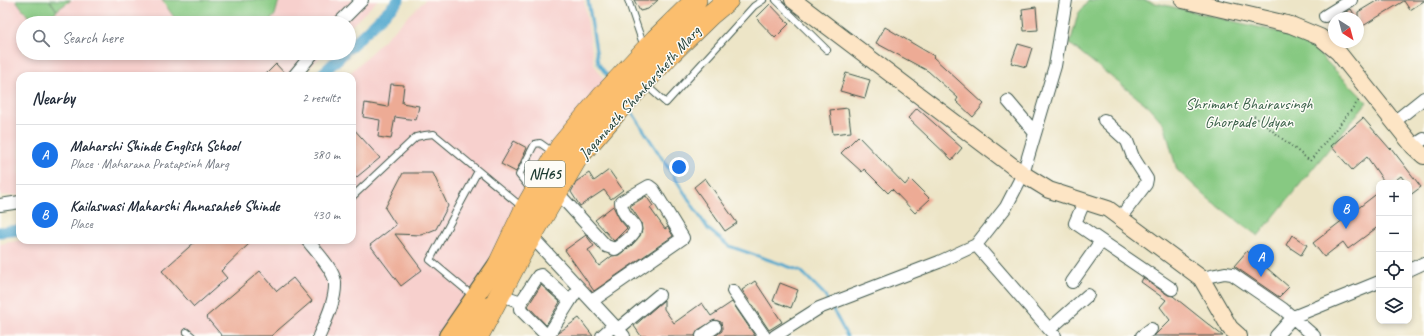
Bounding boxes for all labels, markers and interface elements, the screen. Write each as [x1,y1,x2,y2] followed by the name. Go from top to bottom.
[1328,12,1364,48] north arrow
[16,16,356,60] search box
[574,21,706,164] street label: Jagannath Shankarsheth Marg
[30,27,52,49] icon: search
[62,29,123,48] text: Search here
[32,88,75,109] text: Nearby
[302,90,340,106] text: 2 results
[1185,94,1313,132] park label: Shrimant Bhairavsingh Ghorpade Udyan
[70,137,239,156] text: Maharshi Shinde English School
[42,147,48,163] text: A
[312,147,340,163] text: 380 m
[70,156,229,172] text: Place · Maharana Pratapsinh Marg
[669,157,689,177] your location
[525,161,565,187] road number: NH65
[1376,180,1412,324] map controls
[1376,180,1412,216] button: +
[1333,196,1359,229] pin: B
[70,197,279,216] text: Kailaswasi Maharshi Annasaheb Shinde
[42,207,48,223] text: B
[312,207,340,223] text: 430 m
[70,216,93,232] text: Place
[1376,216,1412,252] button: −
[1248,244,1274,277] pin: A
[1376,252,1412,288] button: locate
[1376,288,1412,324] button: layers

